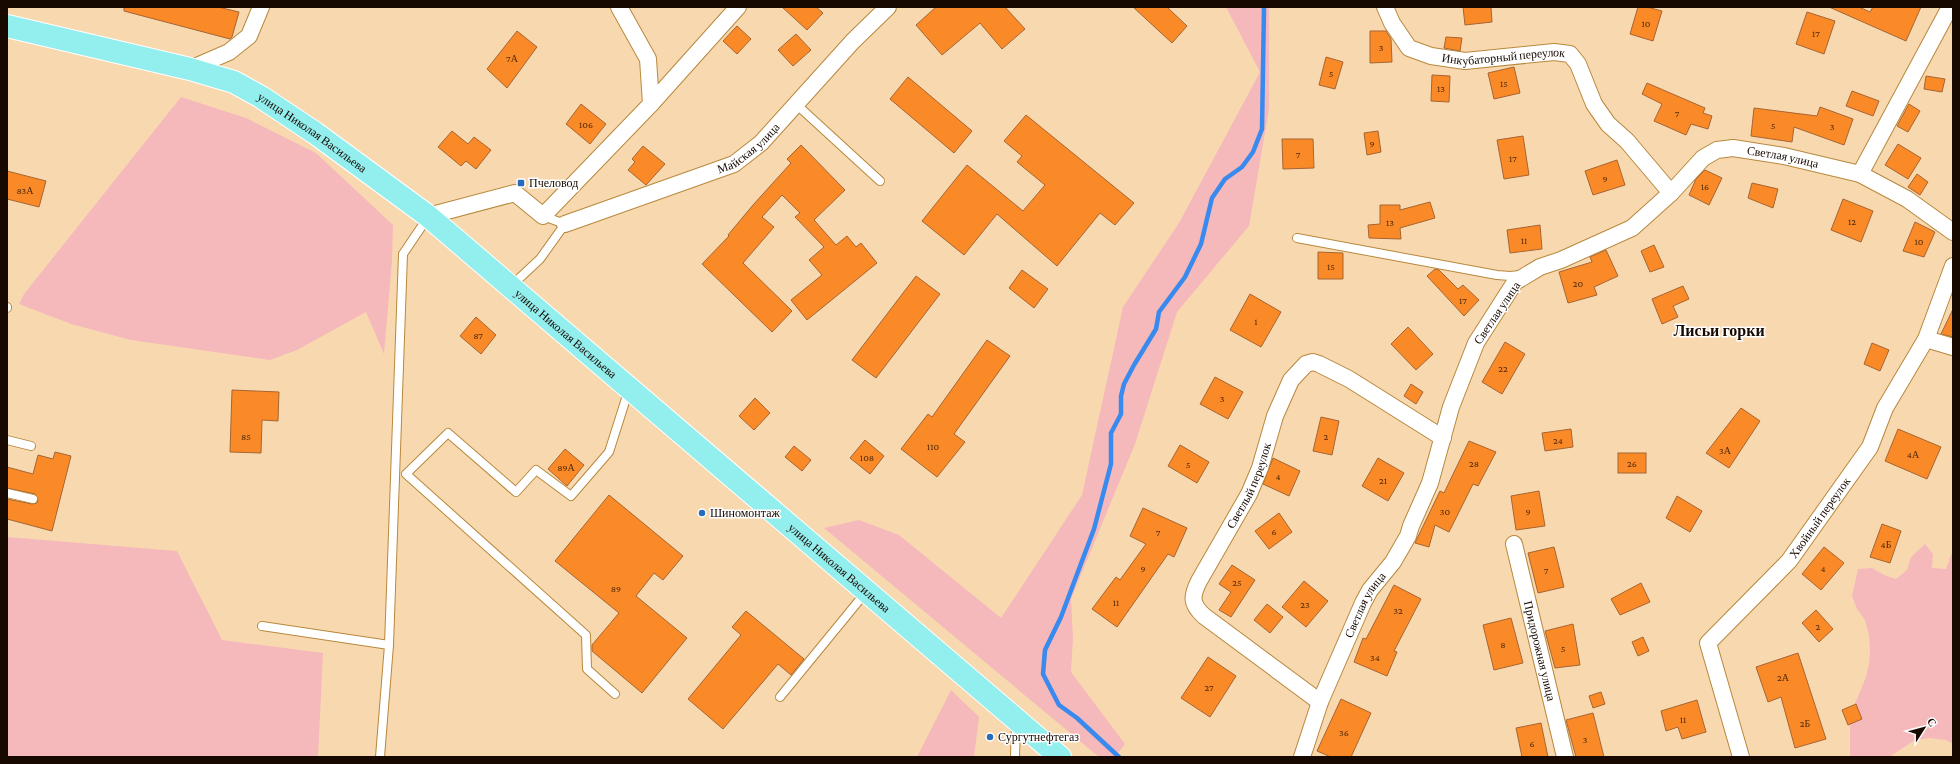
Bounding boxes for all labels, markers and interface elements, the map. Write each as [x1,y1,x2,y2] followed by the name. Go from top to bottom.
[1642,18,1651,29] house number: 10
[1812,28,1820,39] house number: 17
[1379,42,1384,53] house number: 3
[1441,45,1566,68] street label: Инкубаторный переулок
[506,53,519,64] house number: 7А
[1329,68,1334,79] house number: 5
[1500,78,1508,89] house number: 15
[1437,83,1445,94] house number: 13
[255,90,370,176] street label: улица Николая Васильева
[1675,108,1680,119] house number: 7
[579,119,593,130] house number: 106
[715,120,783,176] street label: Майская улица
[1771,120,1776,131] house number: 5
[1830,121,1835,132] house number: 3
[1369,138,1375,149] house number: 9
[1746,143,1821,171] street label: Светлая улица
[1296,149,1301,160] house number: 7
[1509,153,1517,164] house number: 17
[1602,173,1608,184] house number: 9
[529,176,578,190] place label: Пчеловод
[516,178,526,188] marker: Пчеловод
[1701,181,1709,192] house number: 16
[16,185,34,196] house number: 83А
[1848,216,1856,227] house number: 12
[1386,217,1394,228] house number: 13
[1521,235,1527,246] house number: 11
[1915,236,1924,247] house number: 10
[1327,261,1335,272] house number: 15
[1471,278,1523,347] street label: Светлая улица
[1573,278,1584,289] house number: 20
[512,286,620,382] street label: улица Николая Васильева
[1459,295,1467,306] house number: 17
[1254,316,1258,327] house number: 1
[1673,322,1765,340] district label: Лисьи горки
[473,330,483,341] house number: 87
[1498,363,1508,374] house number: 22
[1220,393,1225,404] house number: 3
[241,431,251,442] house number: 85
[1324,431,1329,442] house number: 2
[1553,435,1563,446] house number: 24
[927,441,939,452] house number: 110
[1224,441,1274,531] street label: Светлый переулок
[1719,445,1732,456] house number: 3А
[1907,449,1920,460] house number: 4А
[860,452,874,463] house number: 108
[1469,458,1479,469] house number: 28
[1627,458,1637,469] house number: 26
[1186,459,1191,470] house number: 5
[557,462,576,473] house number: 89А
[1275,471,1281,482] house number: 4
[1786,474,1853,561] street label: Хвойный переулок
[1379,475,1387,486] house number: 21
[710,506,780,520] place label: Шиномонтаж
[1440,506,1451,517] house number: 30
[1525,506,1531,517] house number: 9
[697,508,707,518] marker: Шиномонтаж
[785,520,894,616] street label: улица Николая Васильева
[1271,526,1277,537] house number: 6
[1156,527,1161,538] house number: 7
[1881,539,1892,550] house number: 4Б
[1140,563,1146,574] house number: 9
[1820,563,1826,574] house number: 4
[1544,565,1549,576] house number: 7
[1342,569,1389,640] street label: Светлая улица
[1232,577,1242,588] house number: 25
[611,583,621,594] house number: 89
[1113,597,1119,608] house number: 11
[1300,599,1310,610] house number: 23
[1521,600,1558,703] street label: Придорожная улица
[1393,605,1403,616] house number: 32
[1816,621,1821,632] house number: 2
[1500,639,1506,650] house number: 8
[1561,643,1566,654] house number: 5
[1370,652,1380,663] house number: 34
[1777,672,1790,683] house number: 2А
[1204,682,1214,693] house number: 27
[1904,708,1944,748] north arrow
[1680,714,1686,725] house number: 11
[1925,715,1939,729] text: С
[1800,718,1811,729] house number: 2Б
[1339,727,1349,738] house number: 36
[998,730,1079,744] place label: Сургутнефтегаз
[985,732,995,742] marker: Сургутнефтегаз
[1583,734,1588,745] house number: 3
[1529,738,1535,749] house number: 6

